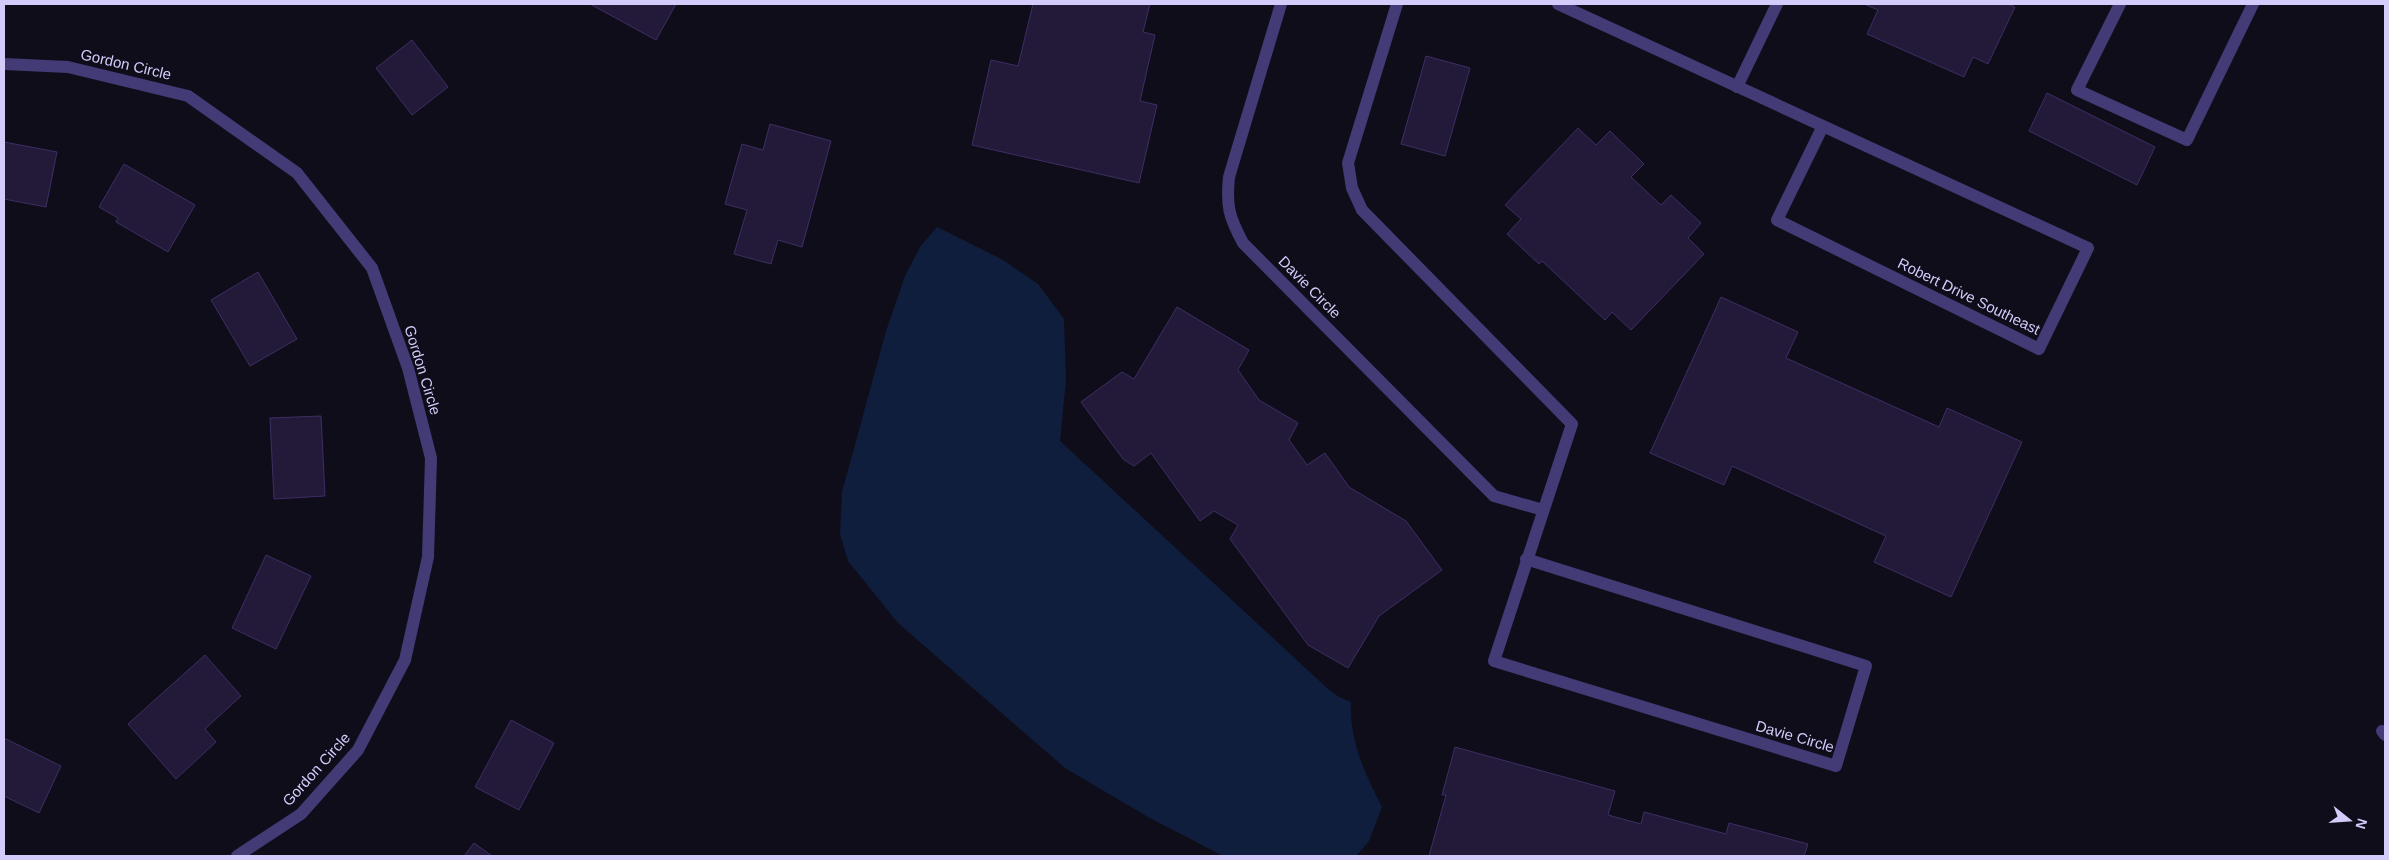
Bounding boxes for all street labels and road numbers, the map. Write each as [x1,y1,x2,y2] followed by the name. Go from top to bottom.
[79,45,173,83] street label: Gordon Circle
[1275,252,1345,322] street label: Davie Circle
[1895,254,2044,338] street label: Robert Drive Southeast
[401,323,445,417] street label: Gordon Circle
[1754,717,1836,755] street label: Davie Circle
[279,729,353,809] street label: Gordon Circle

